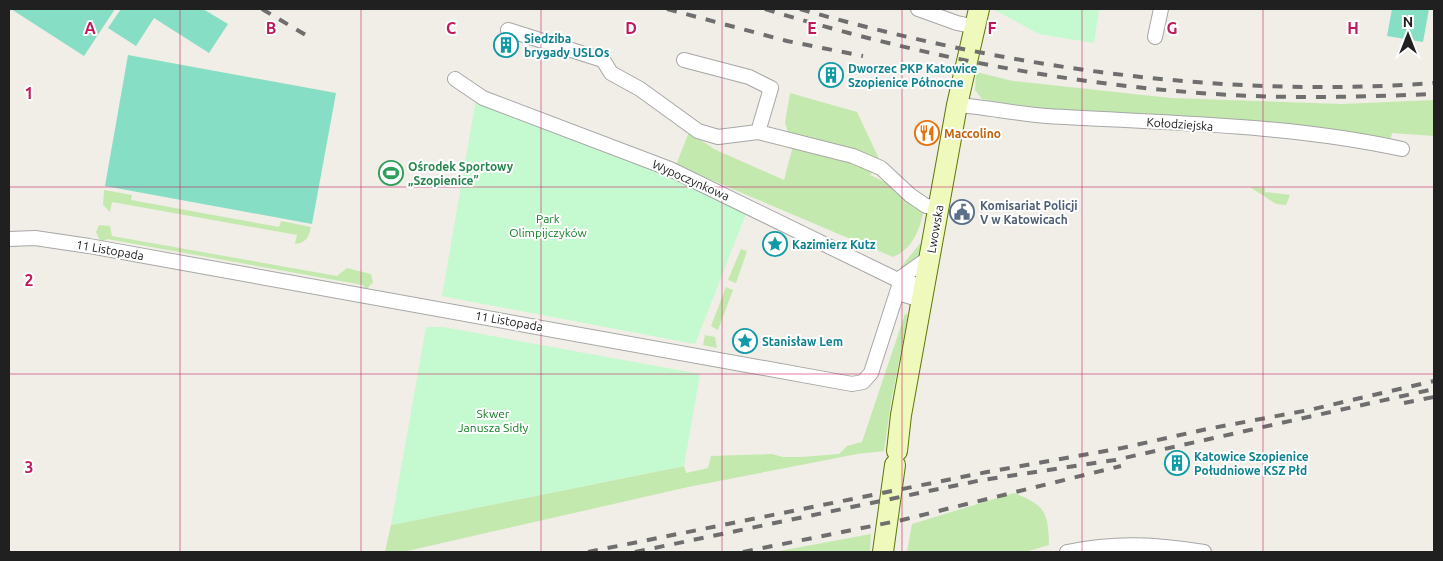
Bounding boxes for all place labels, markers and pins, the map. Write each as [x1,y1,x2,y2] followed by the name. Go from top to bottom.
[493,32,519,58] building icon: Siedziba brygady USLOs
[524,32,610,59] place label: Siedziba brygady USLOs
[818,62,844,88] building icon: Dworzec PKP Katowice Szopienice Północne
[848,62,978,89] place label: Dworzec PKP Katowice Szopienice Północne
[914,120,940,146] restaurant icon: Maccolino
[944,127,1001,140] place label: Maccolino
[378,160,404,186] sports icon: Ośrodek Sportowy „Szopienice”
[408,160,514,187] place label: Ośrodek Sportowy „Szopienice”
[949,199,975,225] public building icon: Komisariat Policji V w Katowicach
[980,199,1078,226] place label: Komisariat Policji V w Katowicach
[762,231,788,257] place icon: Kazimierz Kutz
[792,238,876,251] place label: Kazimierz Kutz
[732,328,758,354] place icon: Stanisław Lem
[762,335,843,348] place label: Stanisław Lem
[1164,450,1190,476] building icon: Katowice Szopienice Południowe KSZ Płd
[1194,450,1309,477] place label: Katowice Szopienice Południowe KSZ Płd

